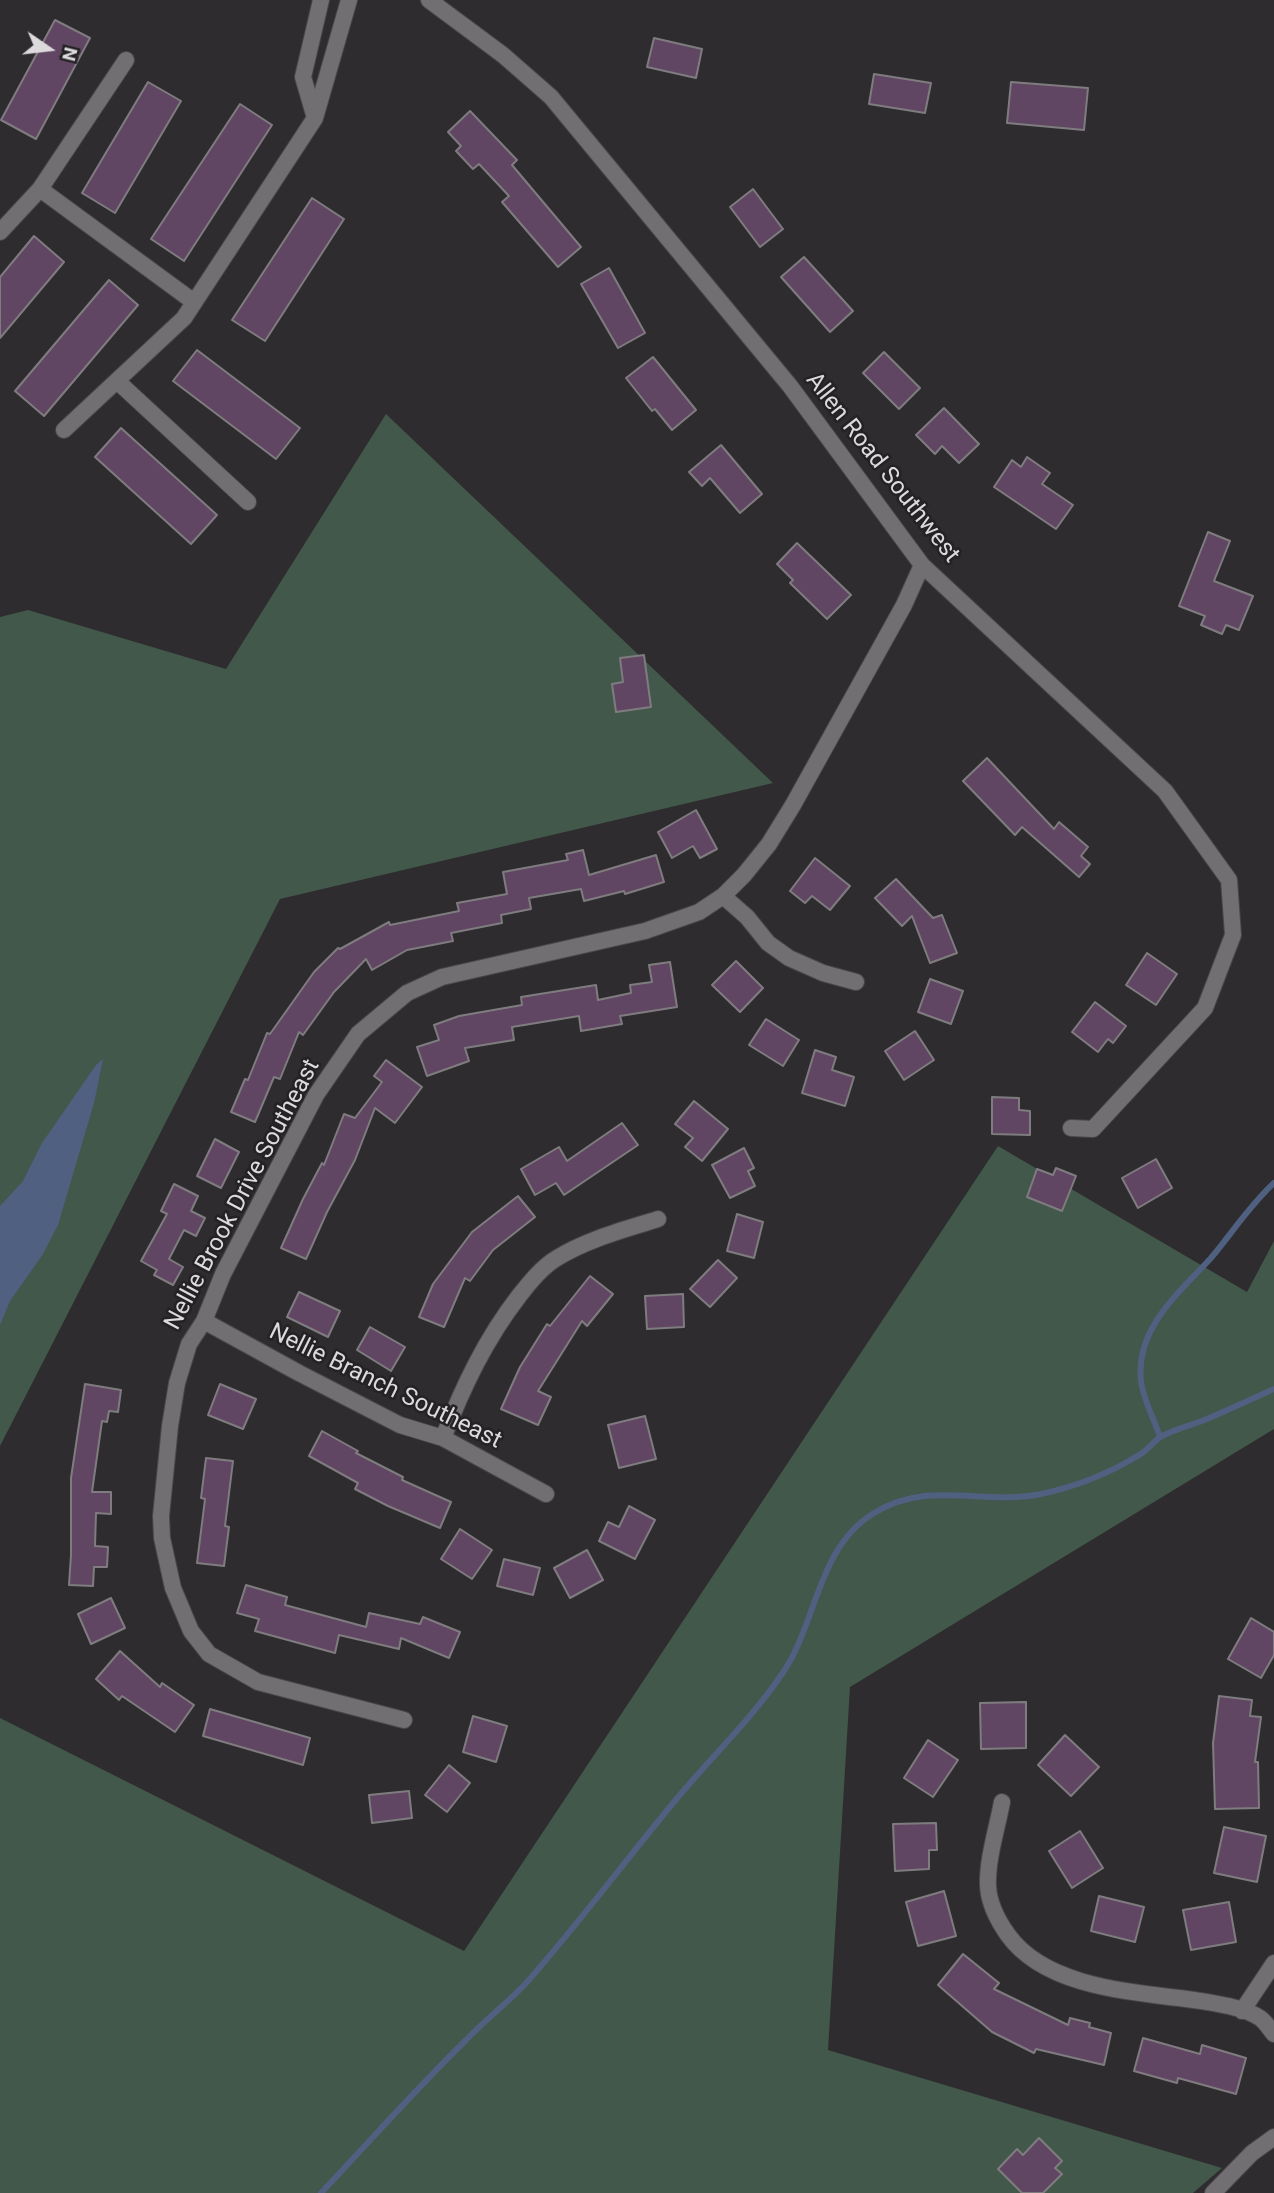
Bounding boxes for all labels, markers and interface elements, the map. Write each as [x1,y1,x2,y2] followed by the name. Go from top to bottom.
[14,14,84,84] north arrow
[57,45,83,63] text: N
[799,367,965,569] street label: Allen Road Southwest
[159,1055,327,1335] street label: Nellie Brook Drive Southeast
[264,1318,506,1456] street label: Nellie Branch Southeast

